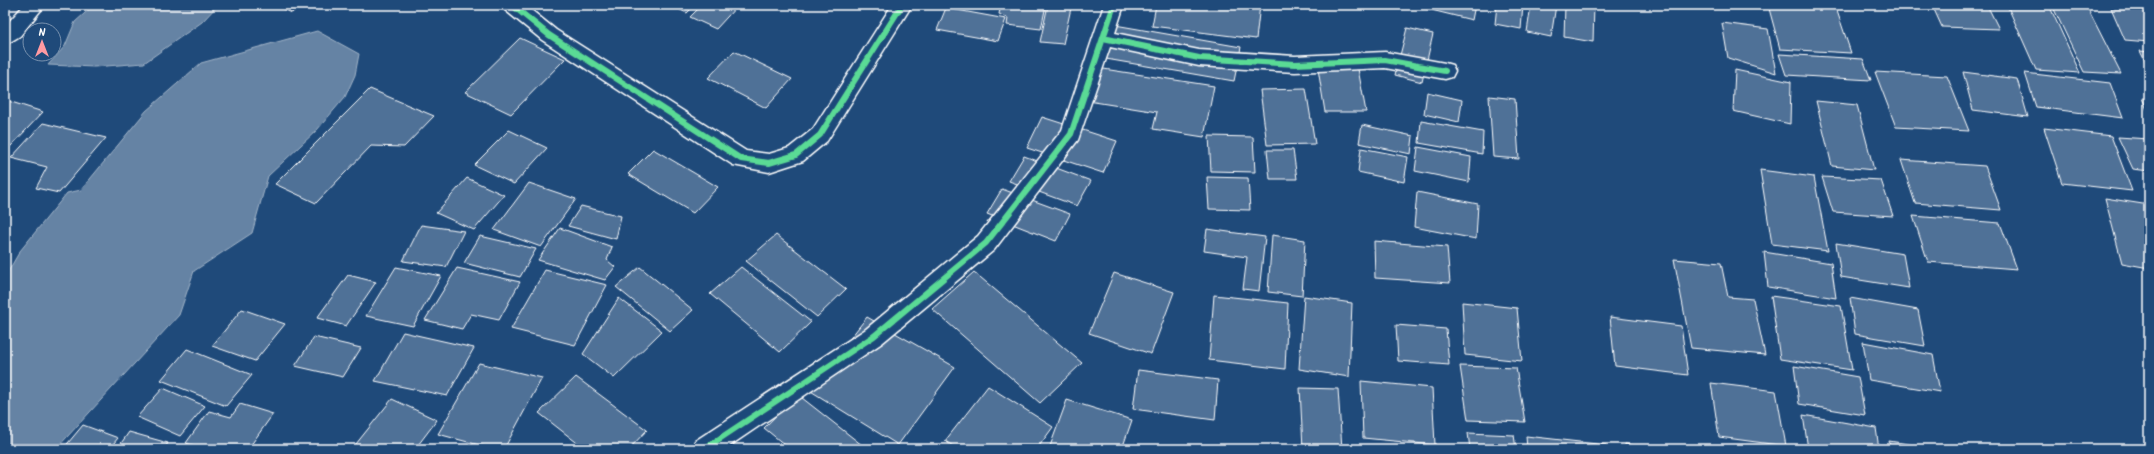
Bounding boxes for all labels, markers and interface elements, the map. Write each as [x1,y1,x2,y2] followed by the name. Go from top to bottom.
[22,22,62,62] north arrow
[39,24,46,42] text: N

